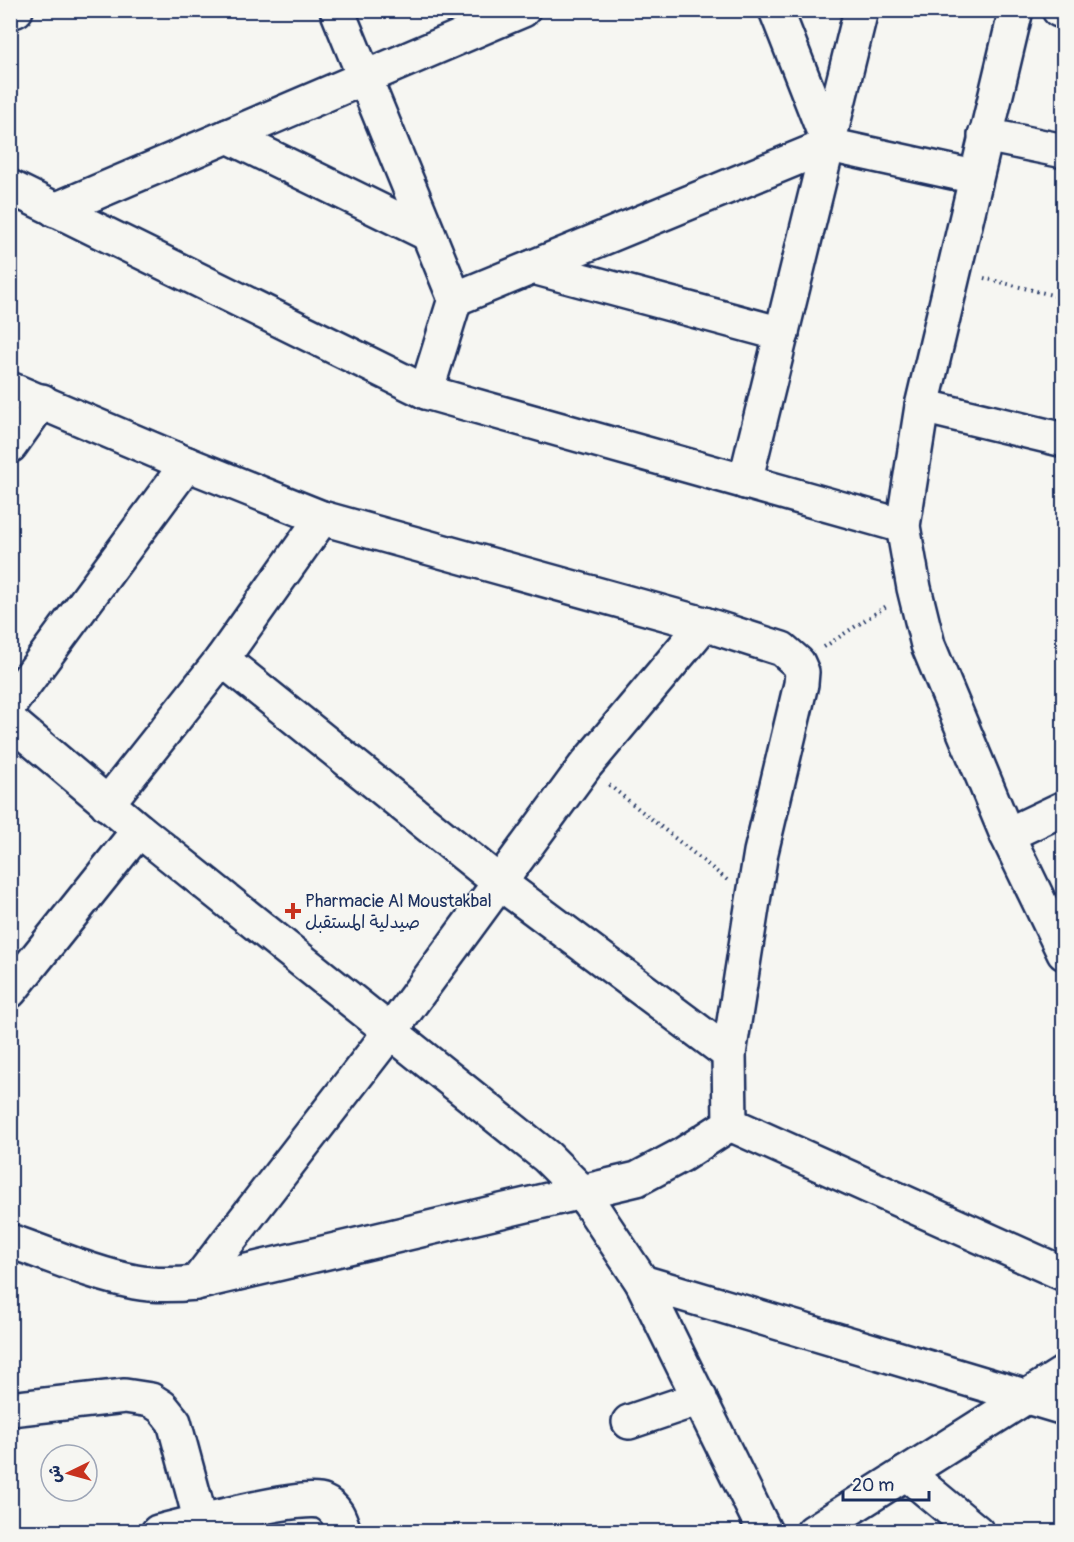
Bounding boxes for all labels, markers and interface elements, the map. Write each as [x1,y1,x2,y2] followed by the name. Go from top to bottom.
[305,890,492,934] place label: Pharmacie Al Moustakbal صيدلية المستقبل
[286,904,300,918] marker: Pharmacie Al Moustakbal صيدلية المستقبل
[39,1443,99,1503] north arrow
[843,1464,928,1502] scale bar
[44,1465,66,1484] text: ش
[852,1474,894,1497] text: 20 m

